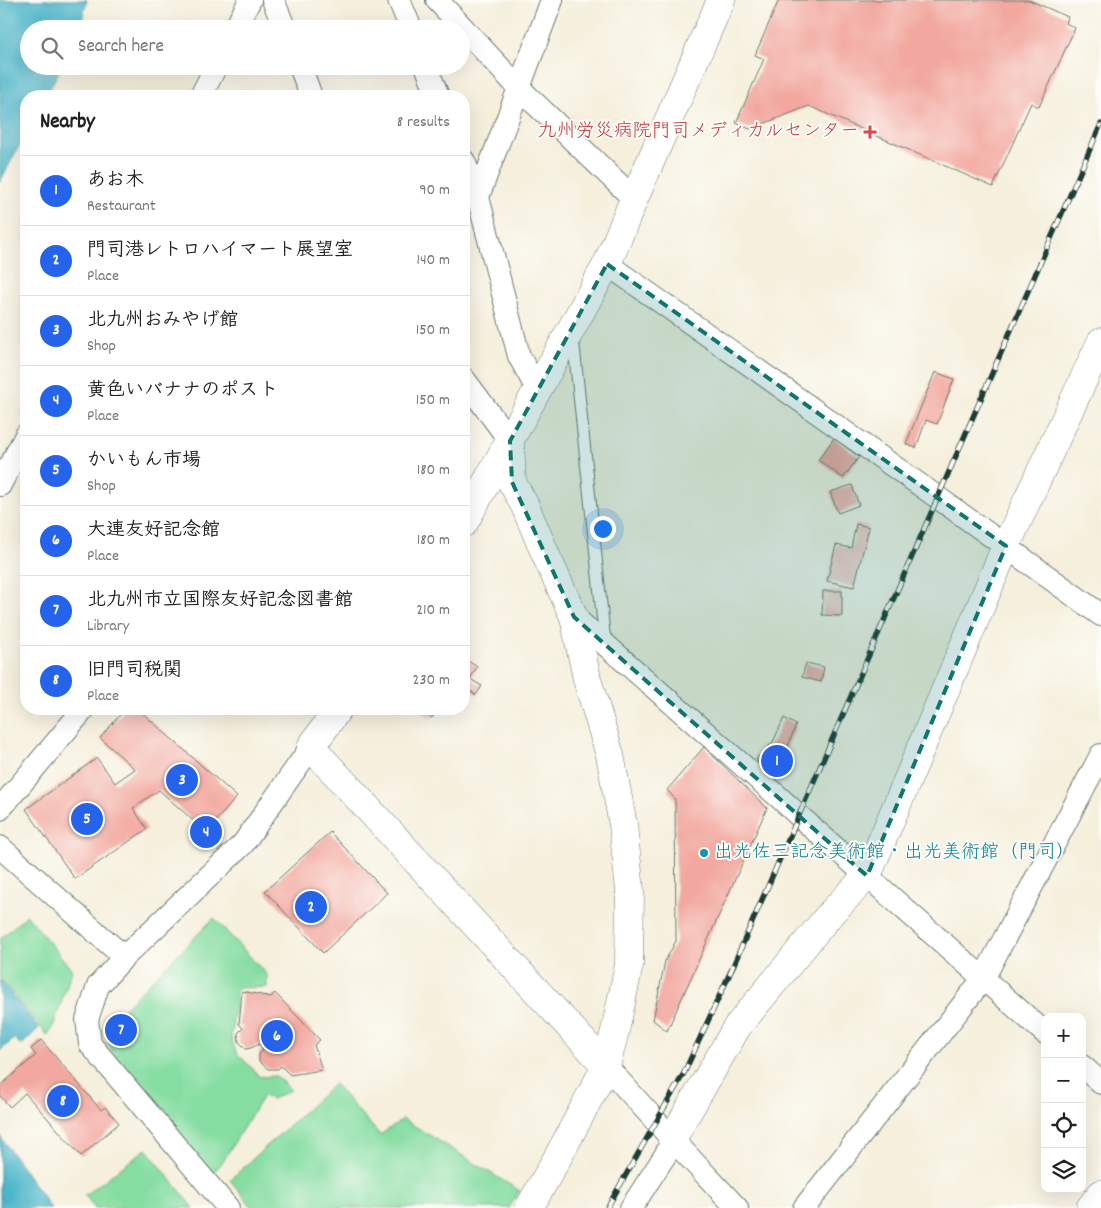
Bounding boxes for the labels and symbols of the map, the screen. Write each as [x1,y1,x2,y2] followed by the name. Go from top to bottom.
[538,119,859,146] place label: 九州労災病院門司メディカルセンター
[863,125,877,139] marker: 九州労災病院門司メディカルセンター
[590,516,616,542] your location
[761,742,793,780] pin: 1
[166,761,198,799] pin: 3
[71,800,103,838] pin: 5
[190,813,222,851] pin: 4
[714,840,1075,867] place label: 出光佐三記念美術館・出光美術館（門司）
[698,847,710,859] marker: 出光佐三記念美術館・出光美術館（門司）
[295,888,327,926] pin: 2
[105,1011,137,1049] pin: 7
[261,1017,293,1055] pin: 6
[47,1082,79,1120] pin: 8

